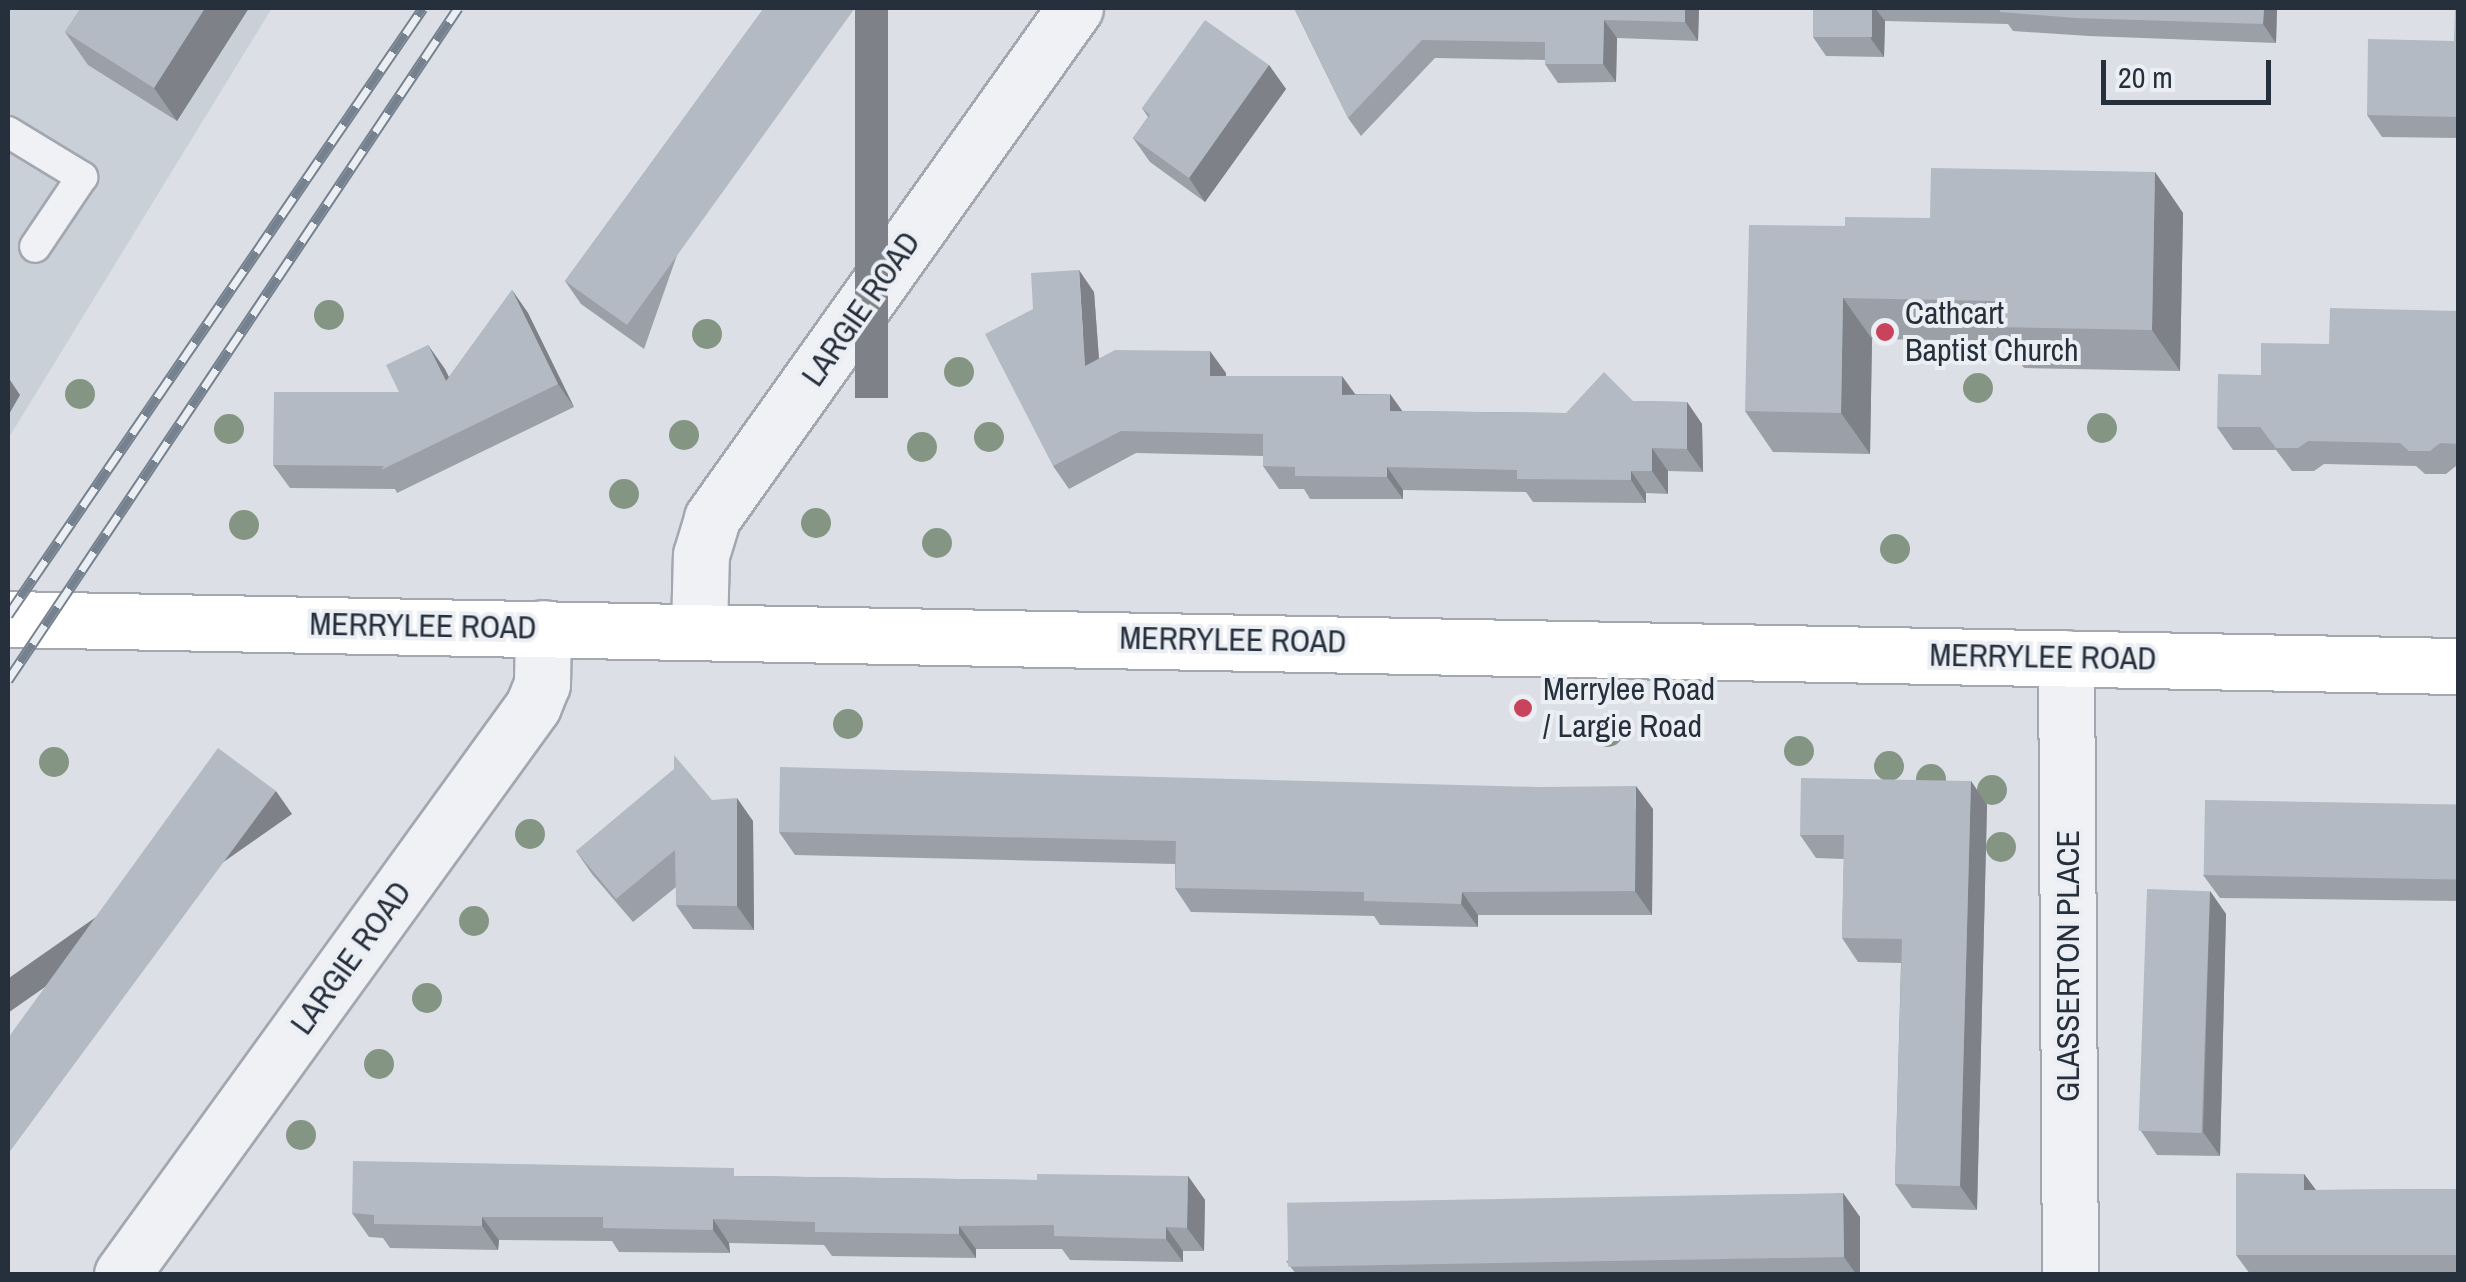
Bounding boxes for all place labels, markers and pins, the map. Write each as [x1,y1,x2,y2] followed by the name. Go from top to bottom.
[1905,295,2079,370] place label: Cathcart Baptist Church
[1874,321,1896,343] marker: Cathcart Baptist Church
[1543,671,1715,746] place label: Merrylee Road / Largie Road
[1512,697,1534,719] marker: Merrylee Road / Largie Road

